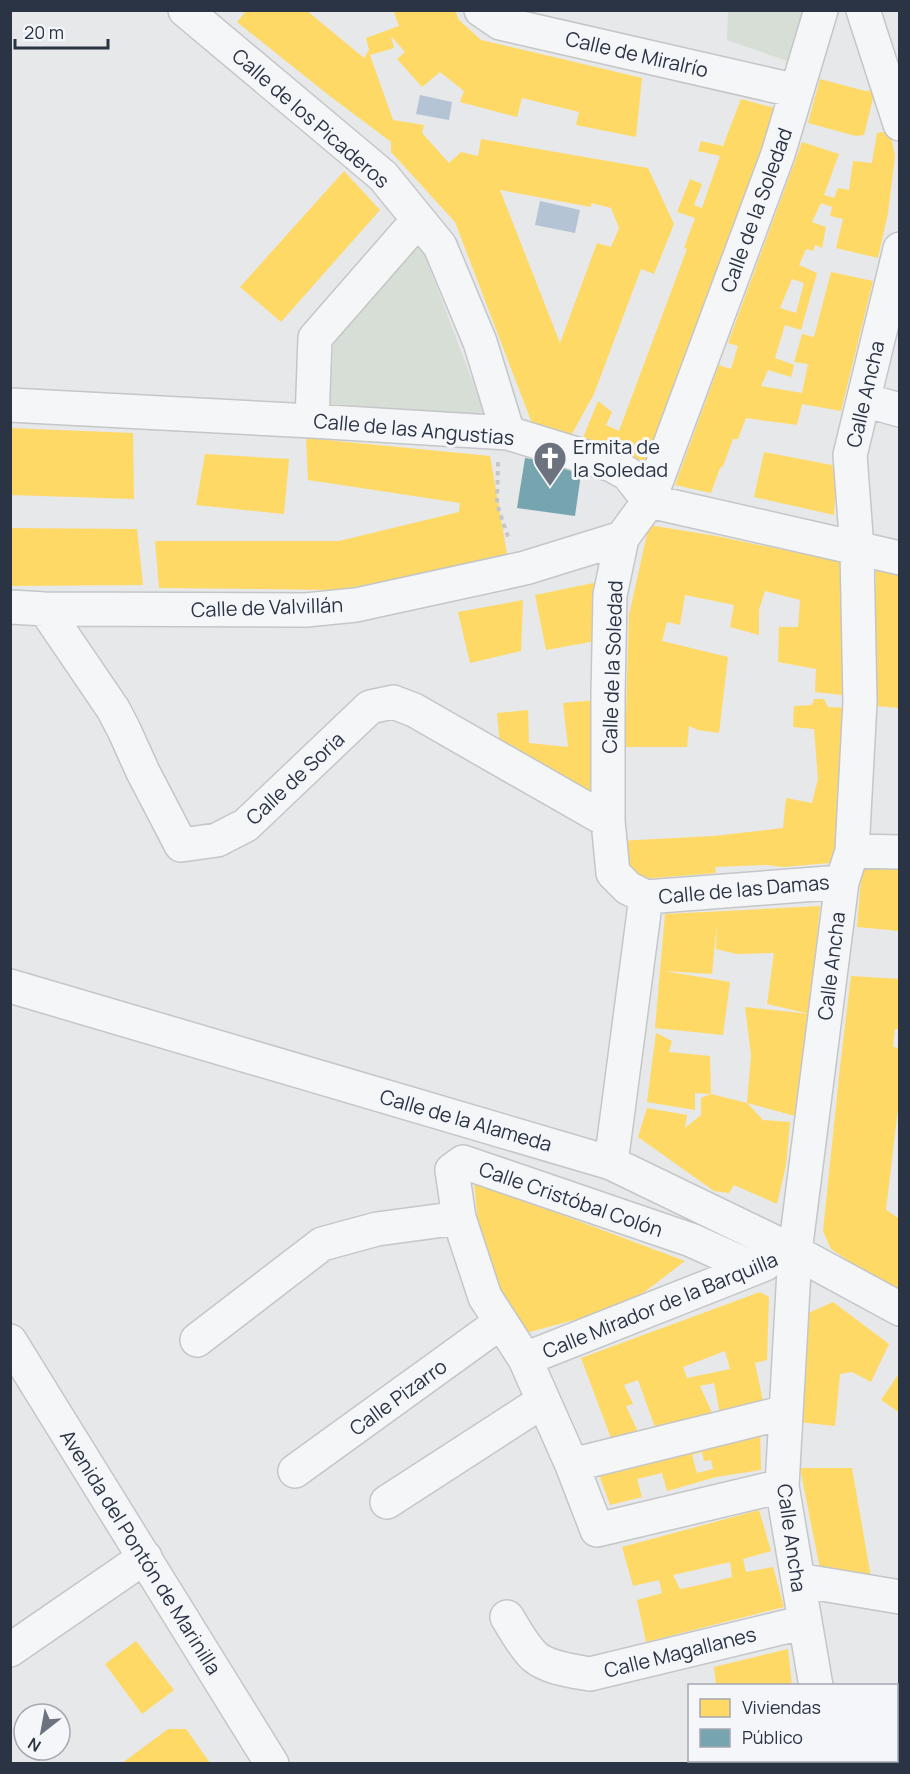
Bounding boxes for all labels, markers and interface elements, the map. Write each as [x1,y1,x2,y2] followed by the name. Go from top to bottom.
[15,12,108,50] scale bar
[24,20,64,44] text: 20 m
[563,24,711,84] street label: Calle de Miralrío
[226,42,396,194] street label: Calle de los Picaderos
[714,124,798,296] street label: Calle de la Soledad
[840,338,890,450] street label: Calle Ancha
[313,407,515,451] street label: Calle de las Angustias
[573,433,668,483] place label: Ermita de la Soledad
[532,440,568,487] church icon: Ermita de la Soledad
[595,580,629,754] street label: Calle de la Soledad
[191,591,343,623] street label: Calle de Valvillán
[240,725,350,831] street label: Calle de Soria
[657,868,831,910] street label: Calle de las Damas
[811,910,851,1022] street label: Calle Ancha
[377,1083,555,1157] street label: Calle de la Alameda
[475,1155,667,1243] street label: Calle Cristóbal Colón
[538,1245,782,1365] street label: Calle Mirador de la Barquilla
[344,1352,452,1442] street label: Calle Pizarro
[54,1424,228,1680] street label: Avenida del Pontón de Marinilla
[771,1482,813,1594] street label: Calle Ancha
[601,1620,759,1684] street label: Calle Magallanes
[688,1684,898,1762] legend
[742,1695,821,1719] text: Viviendas
[12,1702,72,1762] north arrow
[742,1725,803,1749] text: Público
[24,1732,45,1757] text: N

